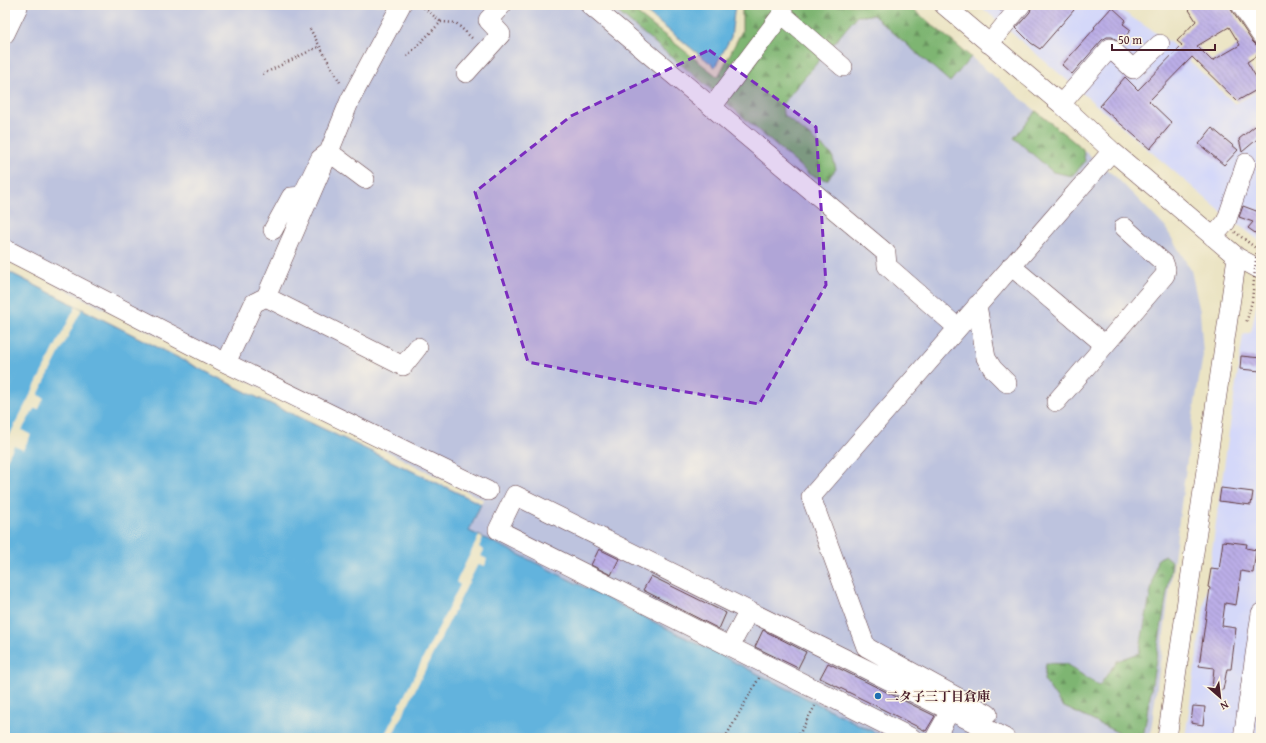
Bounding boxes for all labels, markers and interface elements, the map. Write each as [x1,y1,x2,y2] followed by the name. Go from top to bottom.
[1112,26,1215,52] scale bar
[1118,31,1142,48] text: 50 m
[1200,677,1240,717] north arrow
[886,687,990,706] place label: 二タ子三丁目倉庫
[873,691,883,701] marker: 二タ子三丁目倉庫
[1217,697,1232,715] text: N

